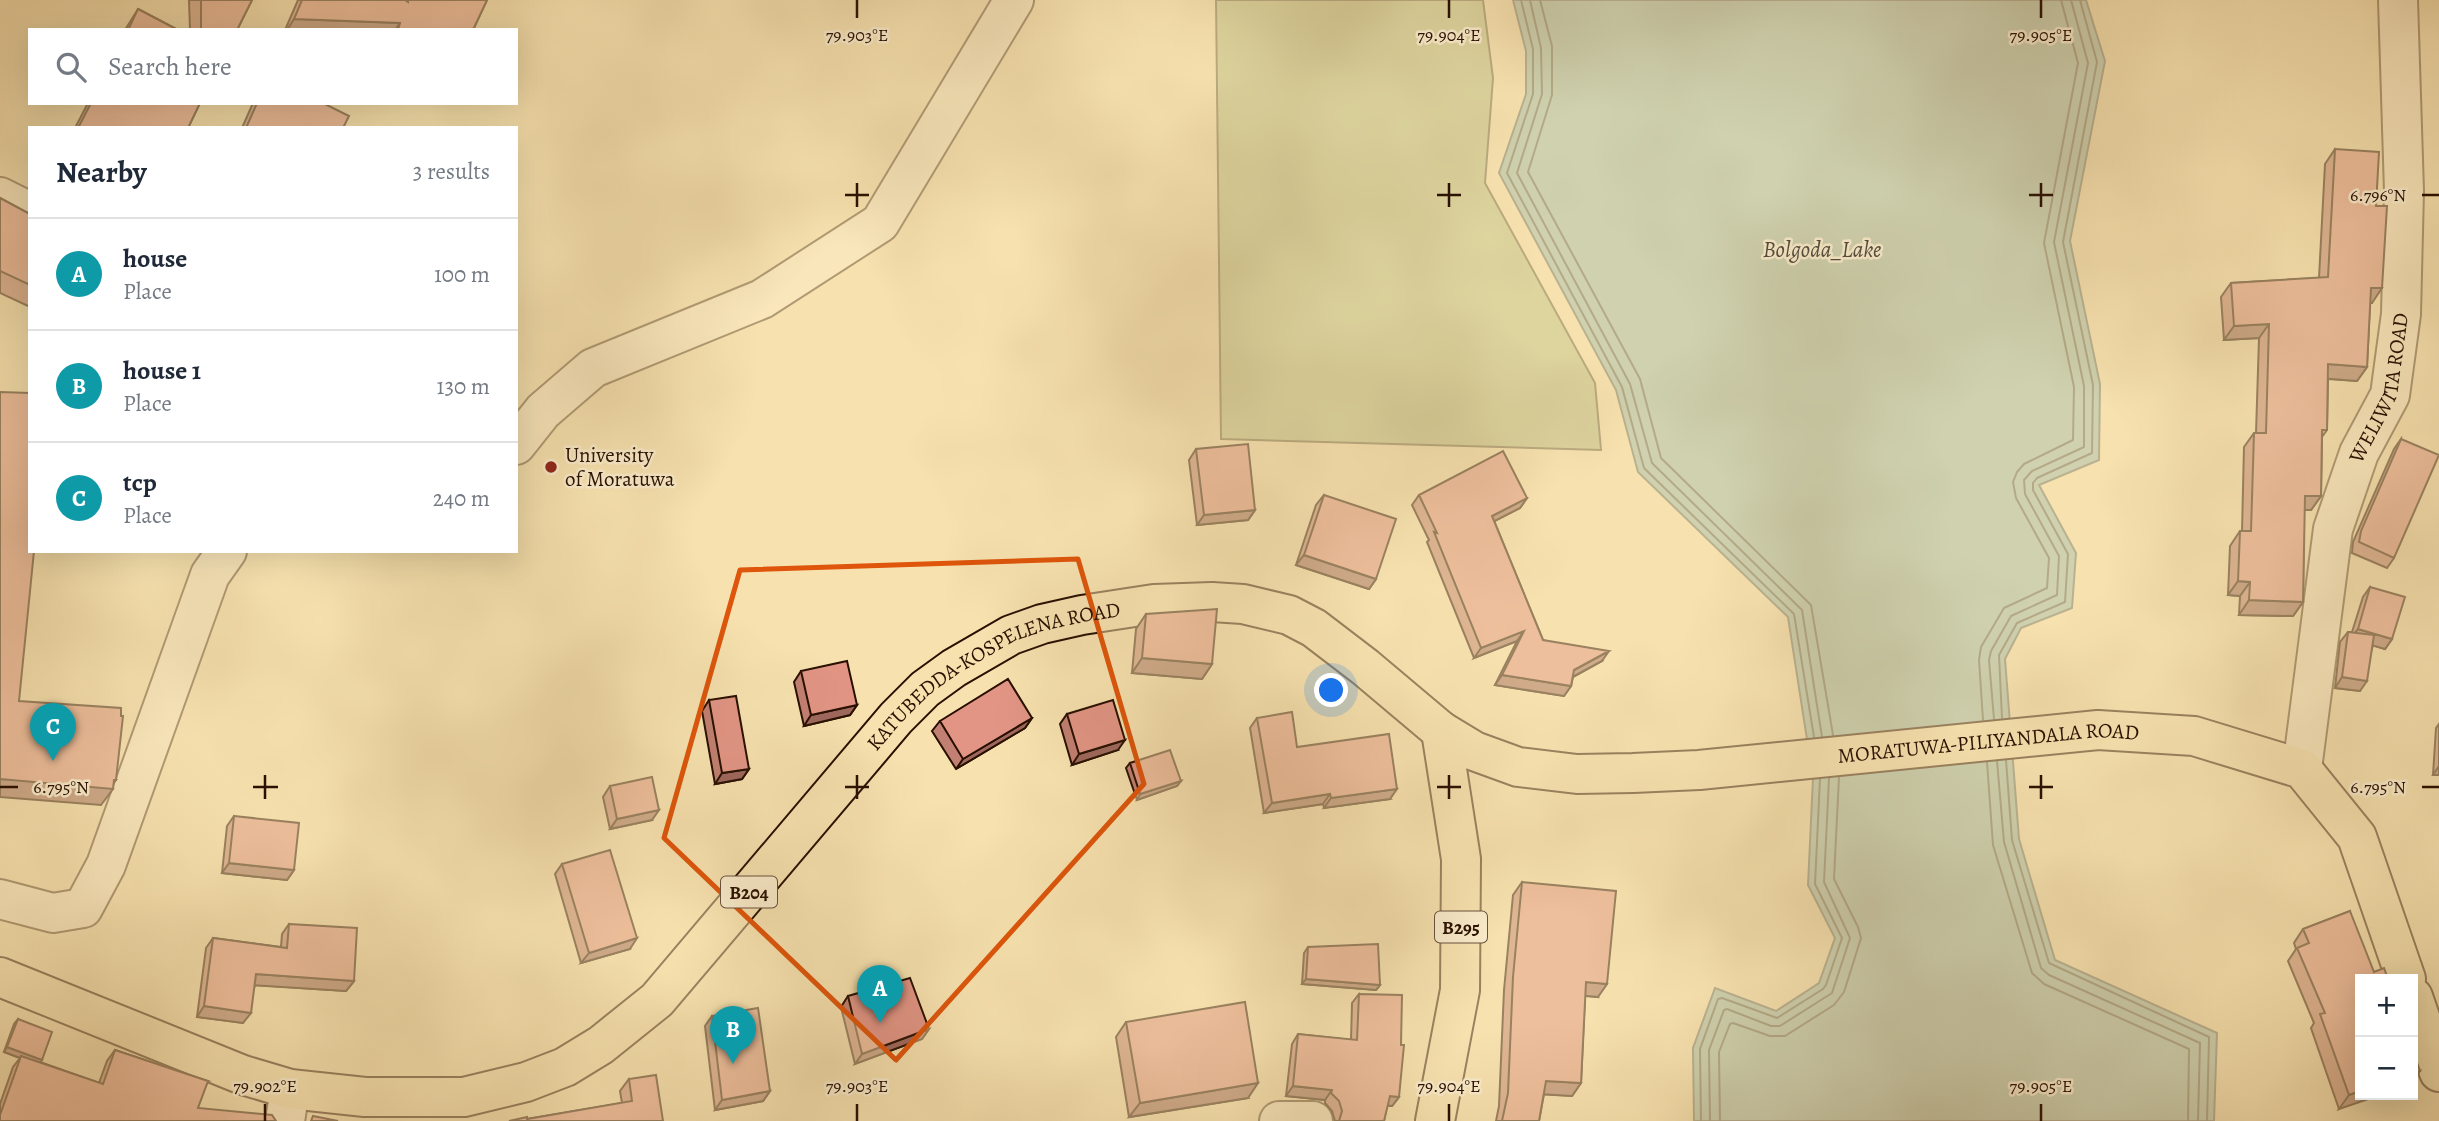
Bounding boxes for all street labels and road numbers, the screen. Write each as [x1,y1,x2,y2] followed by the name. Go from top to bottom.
[2342,311,2415,469] street label: WELIWITA ROAD
[860,595,1122,757] street label: KATUBEDDA-KOSPELENA ROAD
[1836,716,2140,770] street label: MORATUWA-PILIYANDALA ROAD
[721,876,777,908] road number: B204
[1435,911,1487,942] road number: B295

